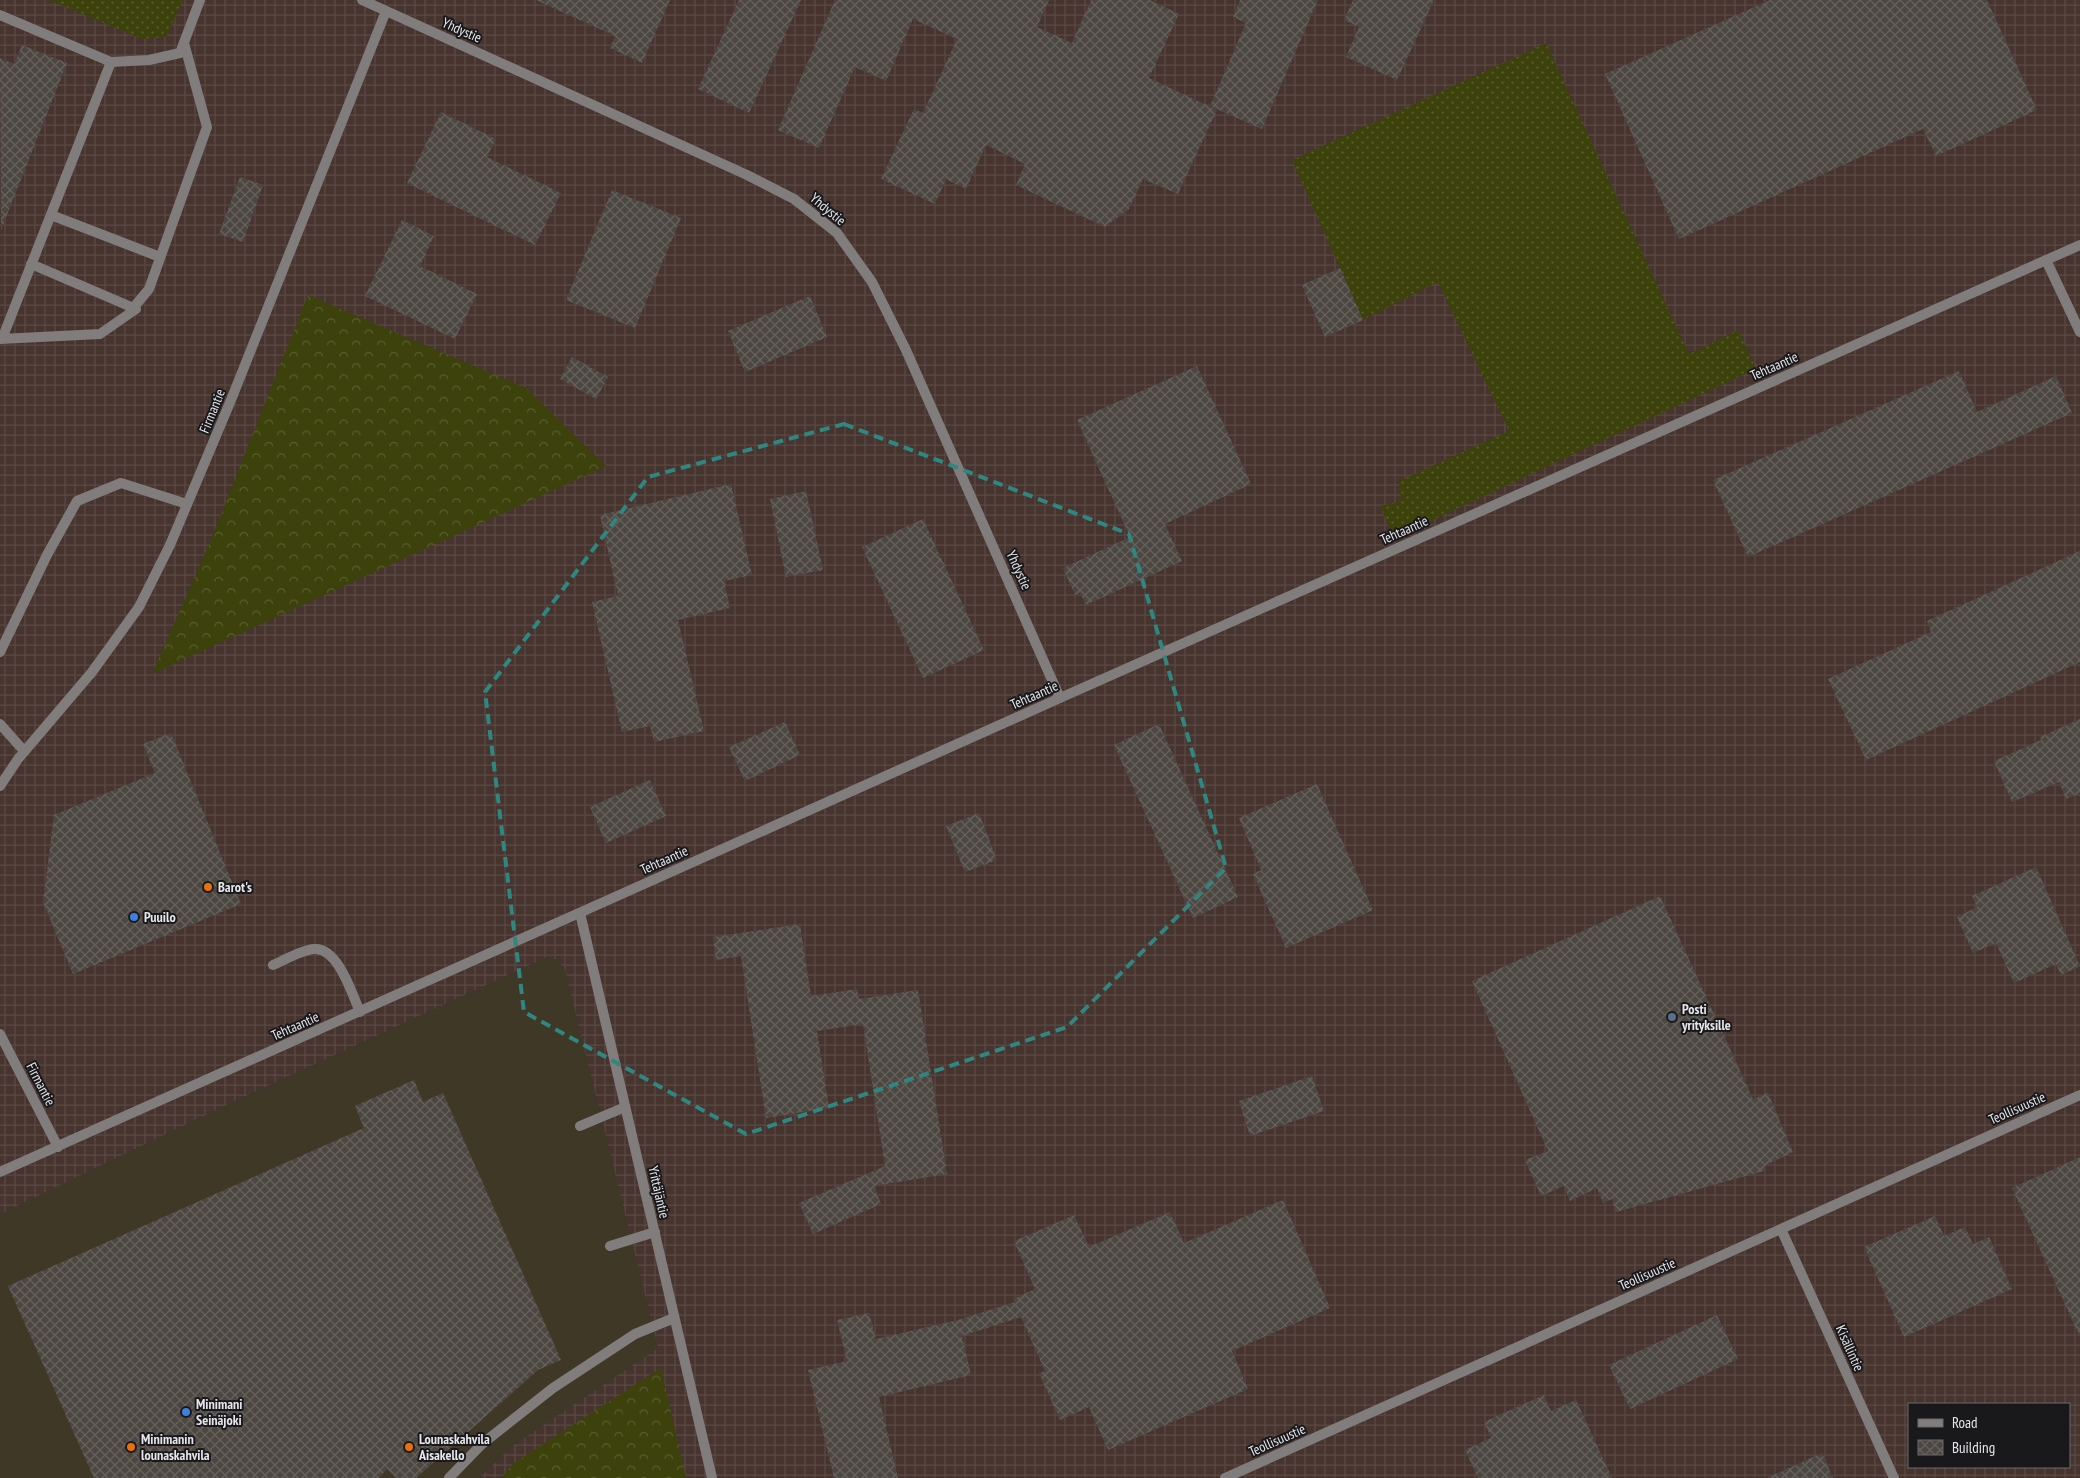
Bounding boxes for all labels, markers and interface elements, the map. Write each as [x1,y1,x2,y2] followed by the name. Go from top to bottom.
[439,13,485,47] street label: Yhdystie
[806,189,850,229] street label: Yhdystie
[1747,347,1801,385] street label: Tehtaantie
[195,386,229,436] street label: Firmantie
[1377,511,1431,549] street label: Tehtaantie
[1002,547,1036,593] street label: Yhdystie
[1007,676,1061,714] street label: Tehtaantie
[637,841,691,879] street label: Tehtaantie
[218,878,252,896] place label: Barot's
[202,881,214,893] marker: Barot's
[144,908,176,926] place label: Puuilo
[128,911,140,923] marker: Puuilo
[1681,1000,1731,1034] place label: Posti yrityksille
[268,1007,322,1045] street label: Tehtaantie
[1666,1011,1678,1023] marker: Posti yrityksille
[22,1059,60,1109] street label: Firmantie
[1986,1087,2048,1129] street label: Teollisuustie
[644,1164,674,1220] street label: Yrittäjäntie
[1616,1253,1678,1295] street label: Teollisuustie
[1832,1322,1868,1374] street label: Kisällintie
[196,1395,242,1429] place label: Minimani Seinäjoki
[1908,1403,2070,1468] legend
[180,1406,192,1418] marker: Minimani Seinäjoki
[1952,1413,1978,1432] text: Road
[1246,1419,1308,1461] street label: Teollisuustie
[141,1430,210,1464] place label: Minimanin lounaskahvila
[418,1430,490,1464] place label: Lounaskahvila Aisakello
[1952,1438,1995,1457] text: Building
[125,1441,137,1453] marker: Minimanin lounaskahvila
[403,1441,415,1453] marker: Lounaskahvila Aisakello

